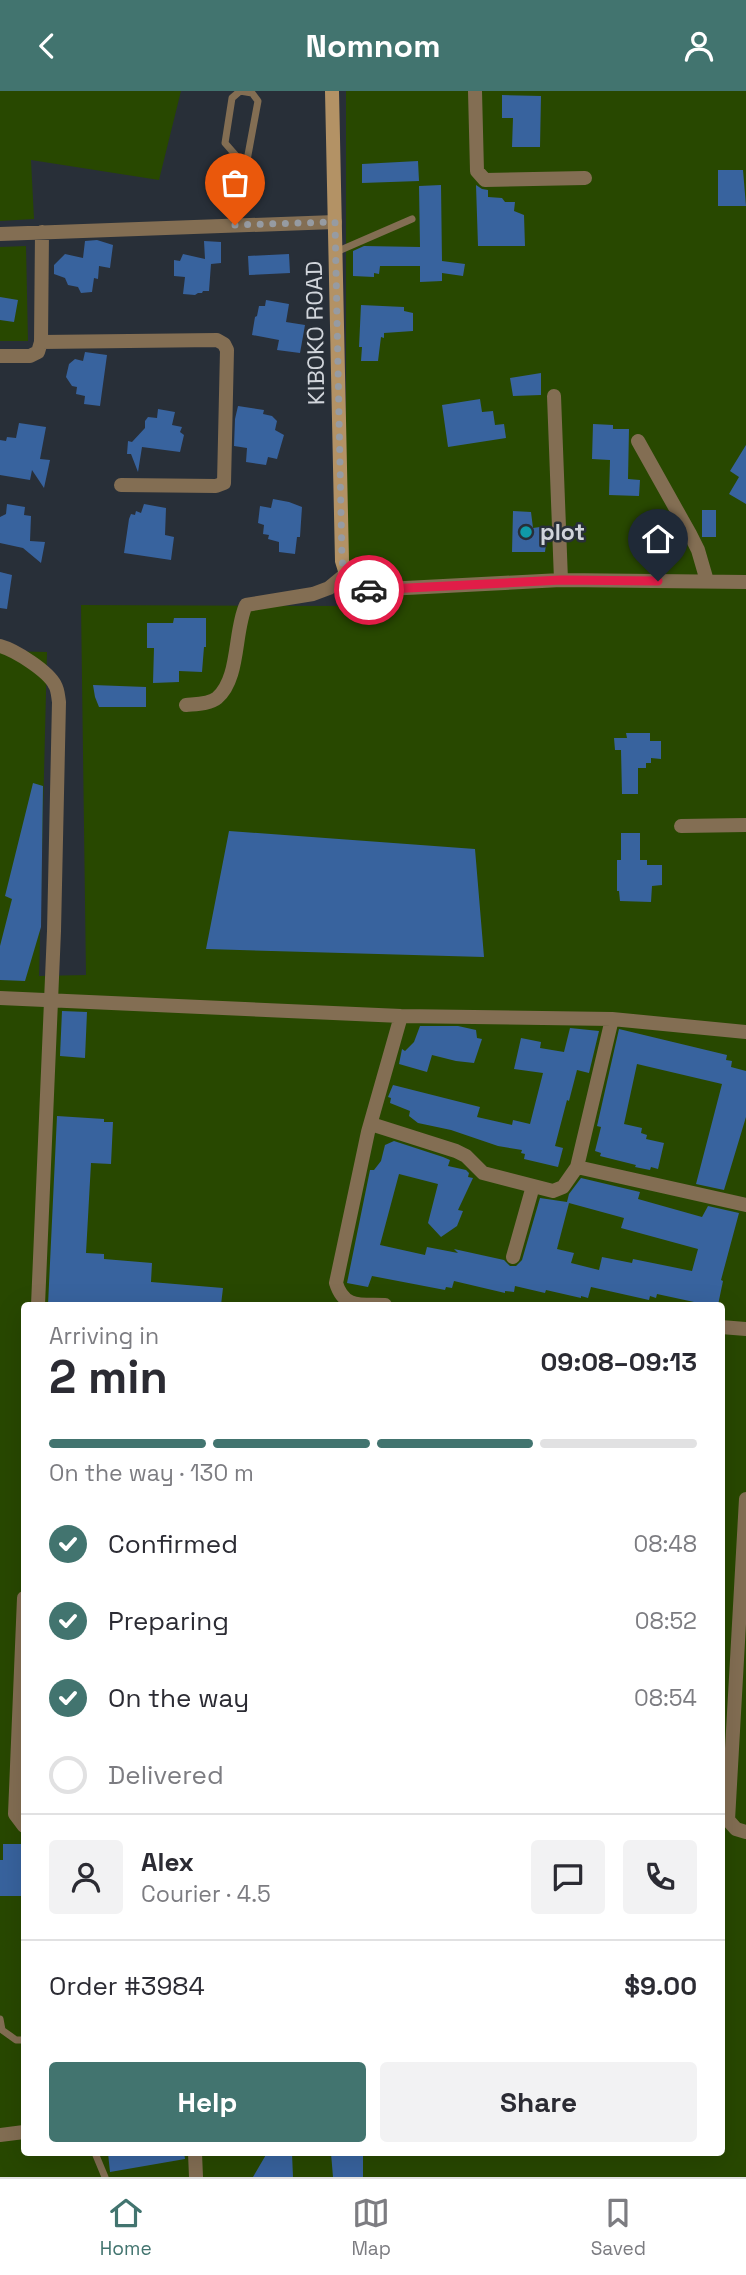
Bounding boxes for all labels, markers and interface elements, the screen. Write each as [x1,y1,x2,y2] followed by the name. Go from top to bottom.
[306,26,440,66] text: Nomnom
[28,27,66,65] icon: back
[680,27,718,65] icon: person
[205,153,265,225] pin
[216,164,254,202] icon: bag
[299,261,331,405] street label: KIBOKO ROAD
[628,509,688,581] pin
[540,517,585,547] place label: plot
[639,520,677,558] icon: home
[518,524,534,540] marker: plot
[334,555,404,625] courier
[350,571,388,609] icon: car
[49,1321,159,1351] text: Arriving in
[540,1345,697,1379] text: 09:08–09:13
[49,1348,168,1406] text: 2 min
[49,1458,254,1488] text: On the way · 130 m
[49,1525,87,1563] icon: check
[108,1527,238,1561] text: Confirmed
[633,1529,697,1559] text: 08:48
[49,1602,87,1640] icon: check
[108,1604,229,1638] text: Preparing
[635,1606,697,1636] text: 08:52
[49,1679,87,1717] icon: check
[108,1681,249,1715] text: On the way
[634,1683,697,1713] text: 08:54
[108,1758,224,1792] text: Delivered
[49,1840,123,1914] button: person
[531,1840,605,1914] button: chat
[623,1840,697,1914] button: phone
[141,1845,194,1879] text: Alex
[141,1879,271,1909] text: Courier · 4.5
[49,1969,205,2003] text: Order #3984
[624,1969,697,2003] text: $9.00
[49,2062,366,2142] button: Help
[380,2062,697,2142] button: Share
[100,2194,152,2261] tab: Home
[351,2194,391,2261] tab: Map
[591,2194,646,2261] tab: Saved

